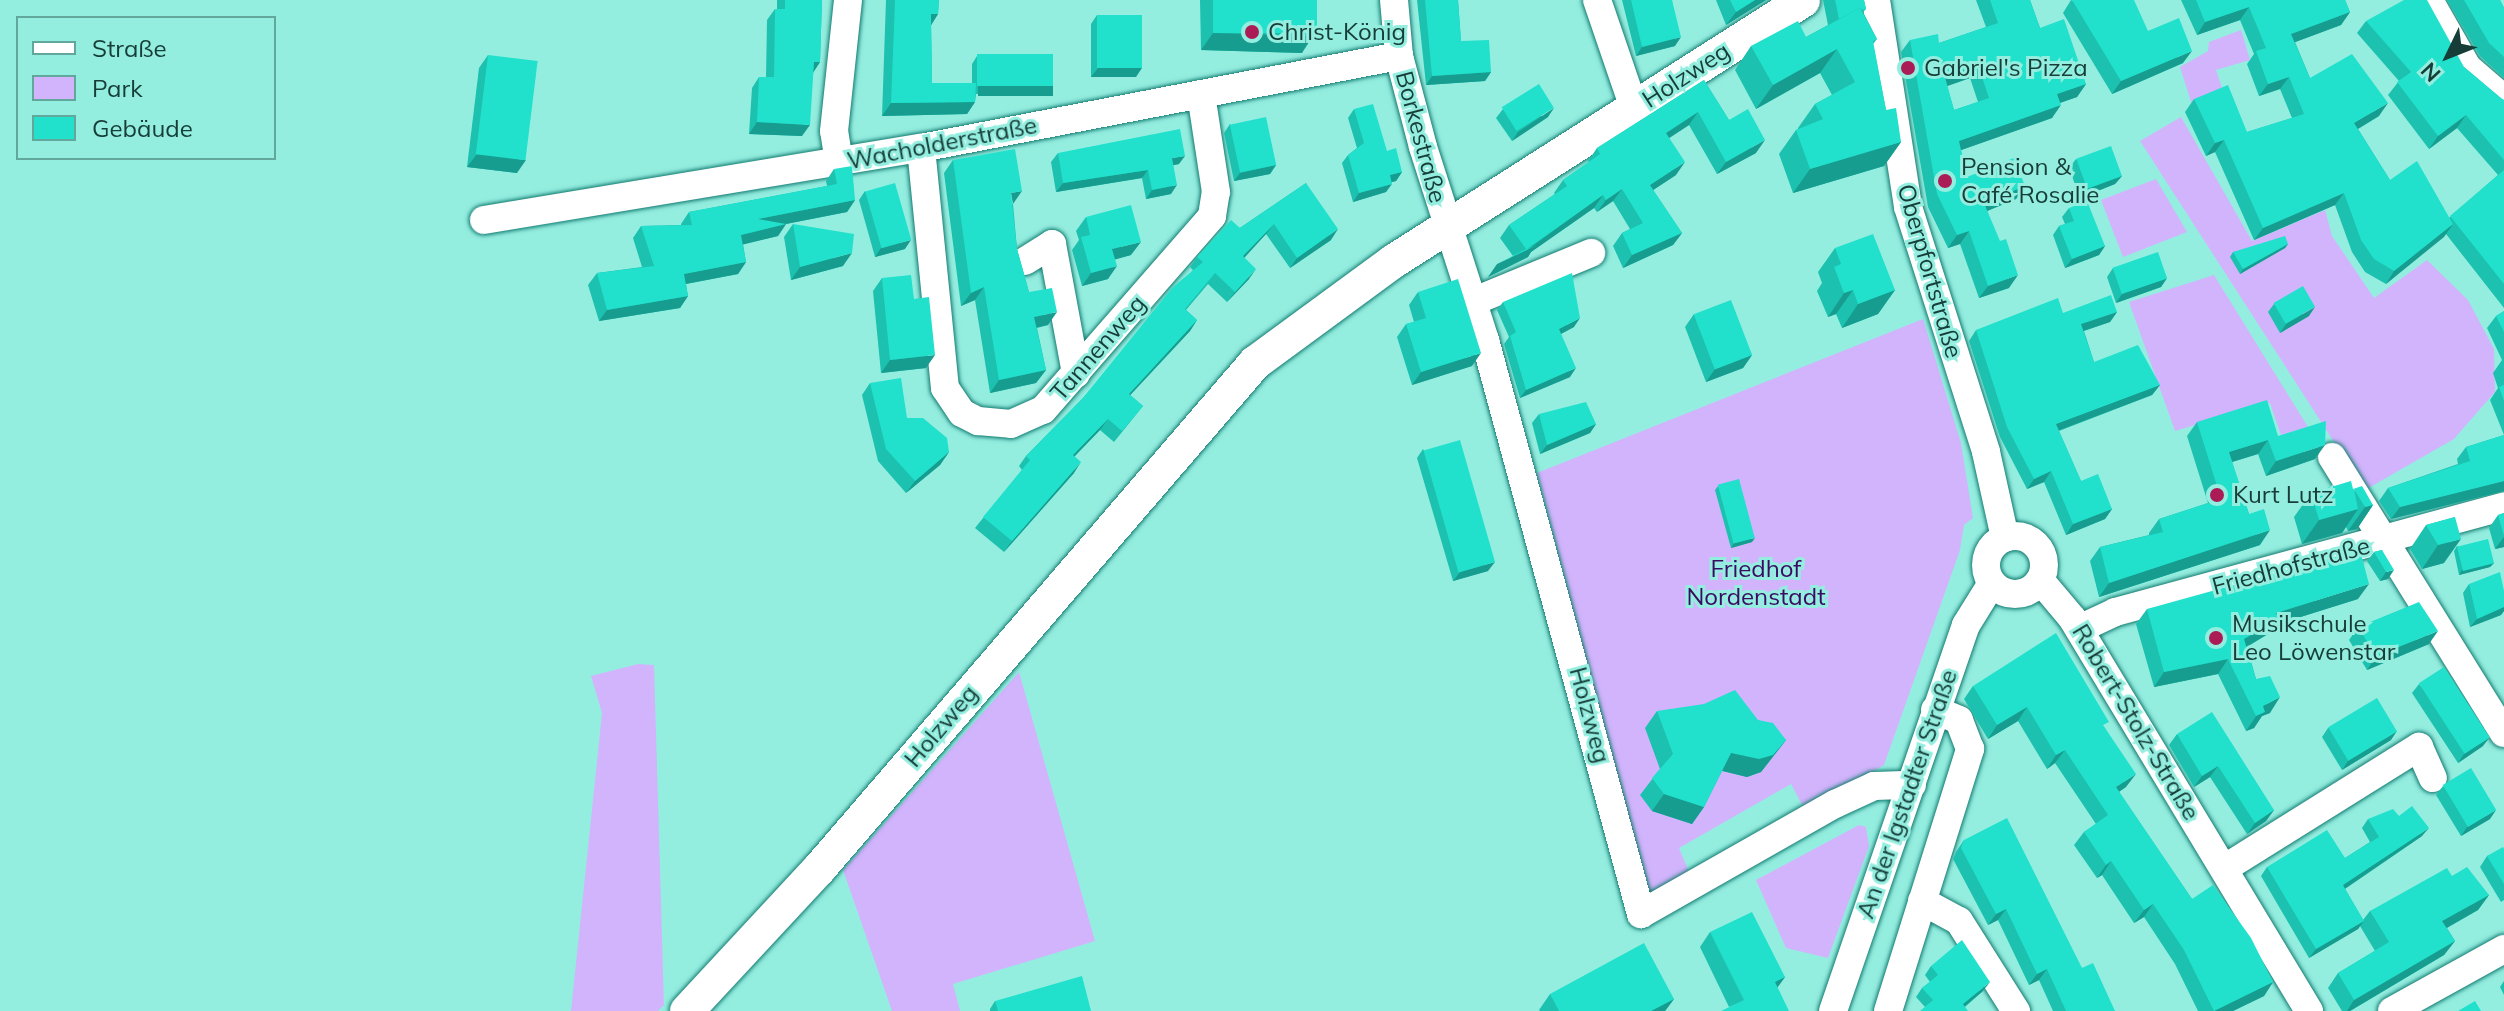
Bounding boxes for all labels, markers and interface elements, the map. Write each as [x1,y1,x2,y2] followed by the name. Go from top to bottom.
[16,16,276,160] legend
[2408,16,2488,96] north arrow
[1268,18,1406,46] place label: Christ-König
[1243,23,1261,41] marker: Christ-König
[92,33,167,63] text: Straße
[1637,36,1735,114] street label: Holzweg
[1924,54,2088,82] place label: Gabriel's Pizza
[2415,57,2446,88] text: N
[1899,59,1917,77] marker: Gabriel's Pizza
[1390,68,1452,206] street label: Borkestraße
[92,73,143,103] text: Park
[845,110,1039,176] street label: Wacholderstraße
[92,113,193,143] text: Gebäude
[1961,153,2099,209] place label: Pension & Café Rosalie
[1936,172,1954,190] marker: Pension & Café Rosalie
[1891,181,1969,361] street label: Oberpfortstraße
[1044,289,1152,407] street label: Tannenweg
[2233,481,2333,509] place label: Kurt Lutz
[2208,486,2226,504] marker: Kurt Lutz
[2209,531,2373,601] street label: Friedhofstraße
[1686,555,1826,611] park label: Friedhof Nordenstadt
[2232,610,2396,666] place label: Musikschule Leo Löwenstar
[2066,619,2206,825] street label: Robert-Stolz-Straße
[2207,629,2225,647] marker: Musikschule Leo Löwenstar
[1563,664,1617,766] street label: Holzweg
[1851,666,1963,922] street label: An der Igstadter Straße
[898,679,984,773] street label: Holzweg

